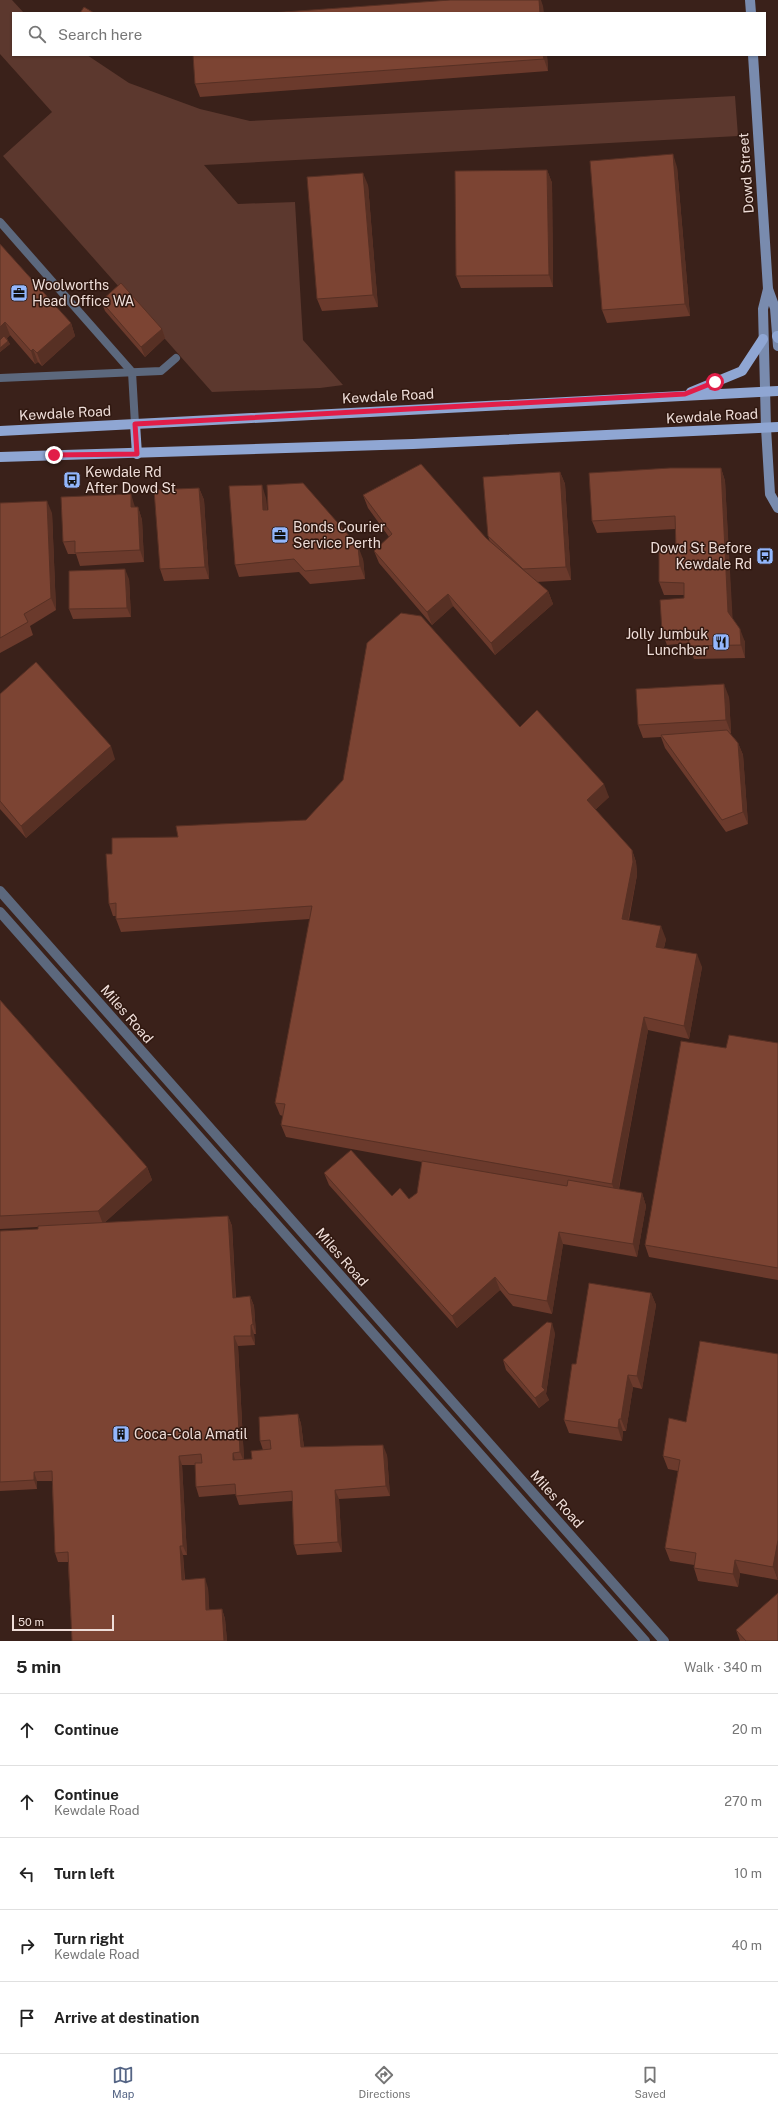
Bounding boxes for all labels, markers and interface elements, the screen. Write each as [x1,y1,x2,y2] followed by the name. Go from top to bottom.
[12,12,766,56] search box
[26,23,48,45] icon: search
[58,26,142,43] text: Search here
[735,132,757,214] street label: Dowd Street
[32,277,135,309] place label: Woolworths Head Office WA
[9,283,29,303] office icon: Woolworths Head Office WA
[706,373,724,391] route start
[342,386,434,406] street label: Kewdale Road
[19,403,111,423] street label: Kewdale Road
[666,406,758,426] street label: Kewdale Road
[45,446,63,464] route end
[85,464,176,496] place label: Kewdale Rd After Dowd St
[62,470,82,490] bus stop icon: Kewdale Rd After Dowd St
[293,519,385,551] place label: Bonds Courier Service Perth
[270,525,290,545] office icon: Bonds Courier Service Perth
[650,540,752,572] place label: Dowd St Before Kewdale Rd
[755,546,775,566] bus stop icon: Dowd St Before Kewdale Rd
[626,626,708,658] place label: Jolly Jumbuk Lunchbar
[711,632,731,652] restaurant icon: Jolly Jumbuk Lunchbar
[98,982,156,1046] street label: Miles Road
[313,1225,371,1289] street label: Miles Road
[111,1424,131,1444] building icon: Coca-Cola Amatil
[134,1426,248,1442] place label: Coca-Cola Amatil
[527,1467,587,1531] street label: Miles Road
[12,1613,114,1632] scale bar
[18,1616,44,1628] text: 50 m
[16,1657,61,1677] text: 5 min
[684,1660,762,1675] text: Walk · 340 m
[16,1719,38,1741] icon: ahead
[54,1721,119,1738] text: Continue
[732,1722,762,1737] text: 20 m
[54,1786,119,1803] text: Continue
[16,1791,38,1813] icon: ahead
[724,1794,762,1809] text: 270 m
[54,1803,140,1818] text: Kewdale Road
[16,1863,38,1885] icon: left
[54,1865,115,1882] text: Turn left
[734,1866,762,1881] text: 10 m
[54,1930,124,1947] text: Turn right
[16,1935,38,1957] icon: right
[731,1938,762,1953] text: 40 m
[54,1947,140,1962] text: Kewdale Road
[16,2007,38,2029] icon: arrive
[54,2009,199,2026] text: Arrive at destination
[112,2064,134,2100] tab: Map
[359,2064,410,2100] tab: Directions
[634,2064,666,2100] tab: Saved

